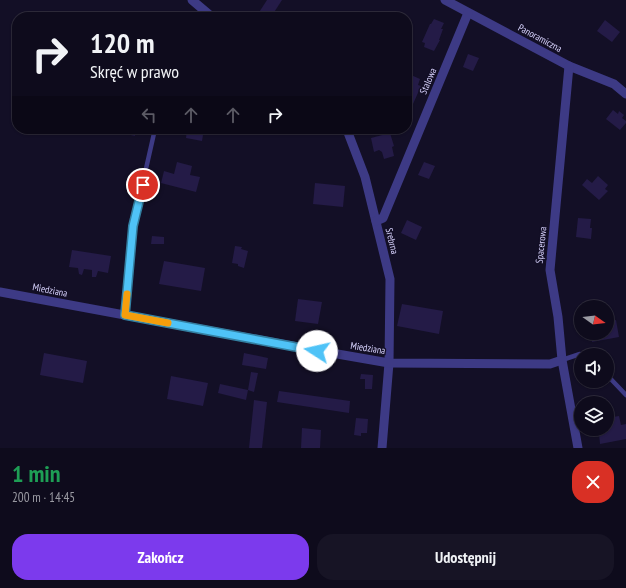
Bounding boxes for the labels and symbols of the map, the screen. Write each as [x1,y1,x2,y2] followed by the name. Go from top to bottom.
[516,21,564,55] street label: Panoramiczna
[417,66,439,96] street label: Stalowa
[126,168,160,202] pin
[533,226,549,264] street label: Spacerowa
[383,227,401,255] street label: Srebrna
[31,280,69,300] street label: Miedziana
[574,300,614,340] north arrow
[296,330,338,372] position arrow
[350,339,386,357] street label: Miedziana

